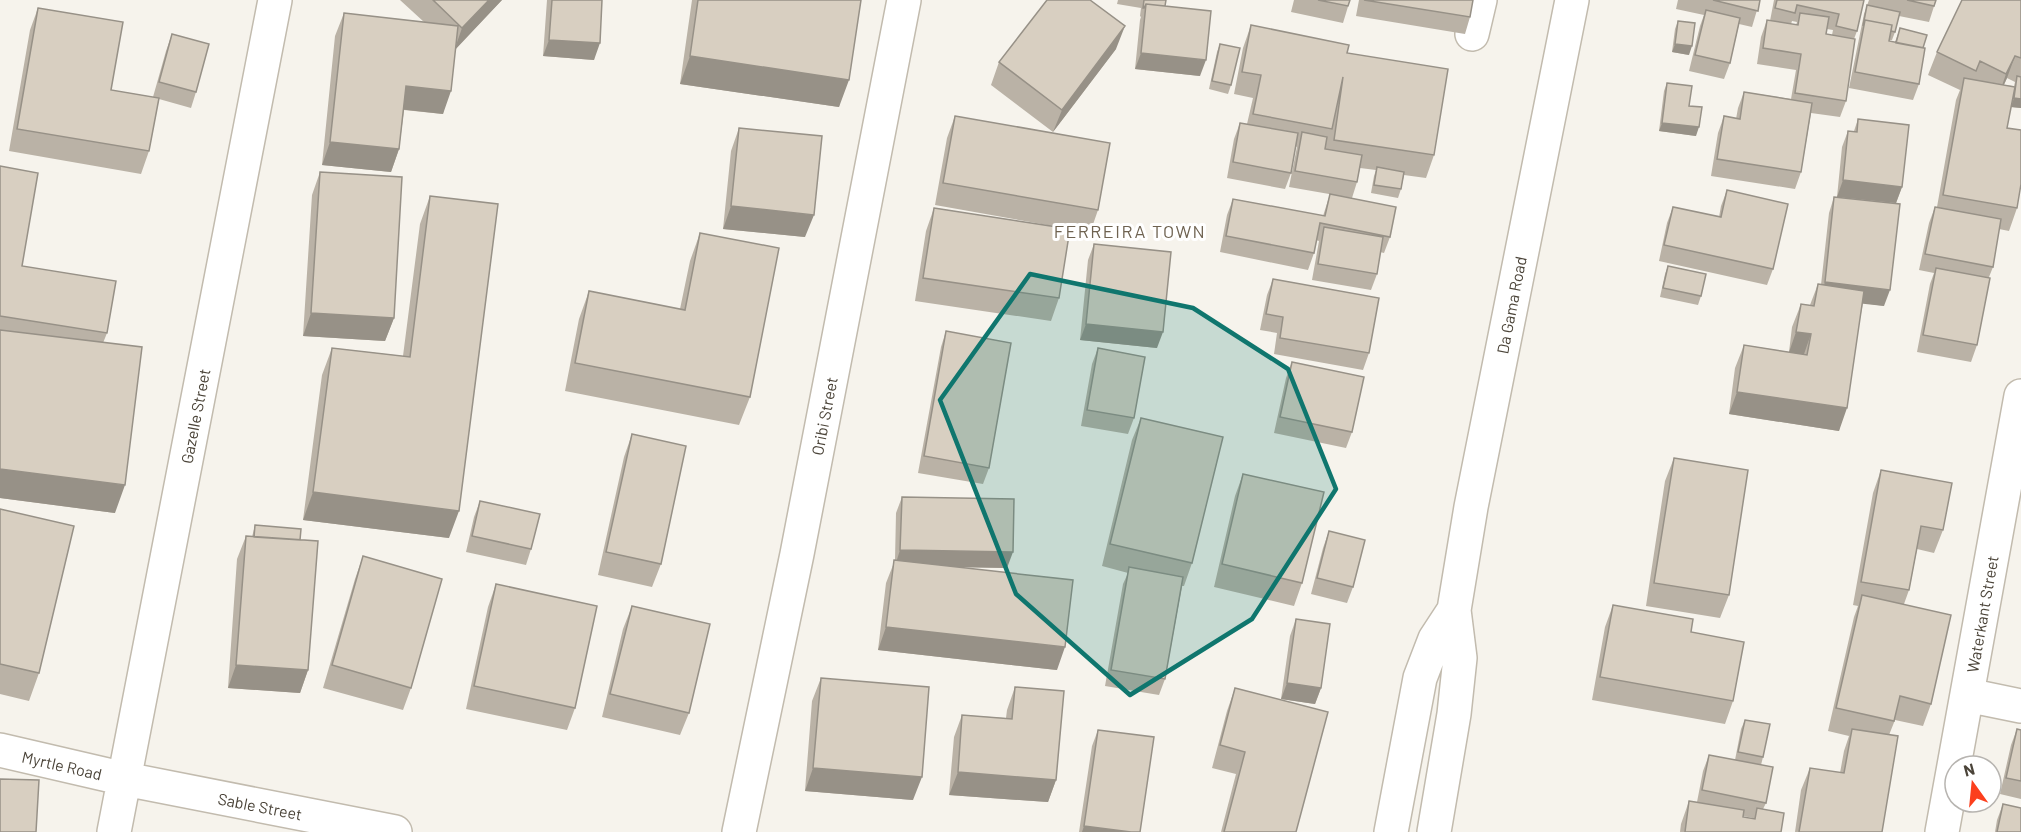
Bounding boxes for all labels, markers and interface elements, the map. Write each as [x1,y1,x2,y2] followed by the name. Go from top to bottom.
[1054,220,1206,242] district label: FERREIRA TOWN
[1492,255,1530,355] street label: Da Gama Road
[176,367,214,465] street label: Gazelle Street
[807,375,841,457] street label: Oribi Street
[1962,554,2002,674] street label: Waterkant Street
[20,747,104,783] street label: Myrtle Road
[1943,754,2003,814] north arrow
[1961,758,1977,780] text: N
[216,789,304,823] street label: Sable Street

